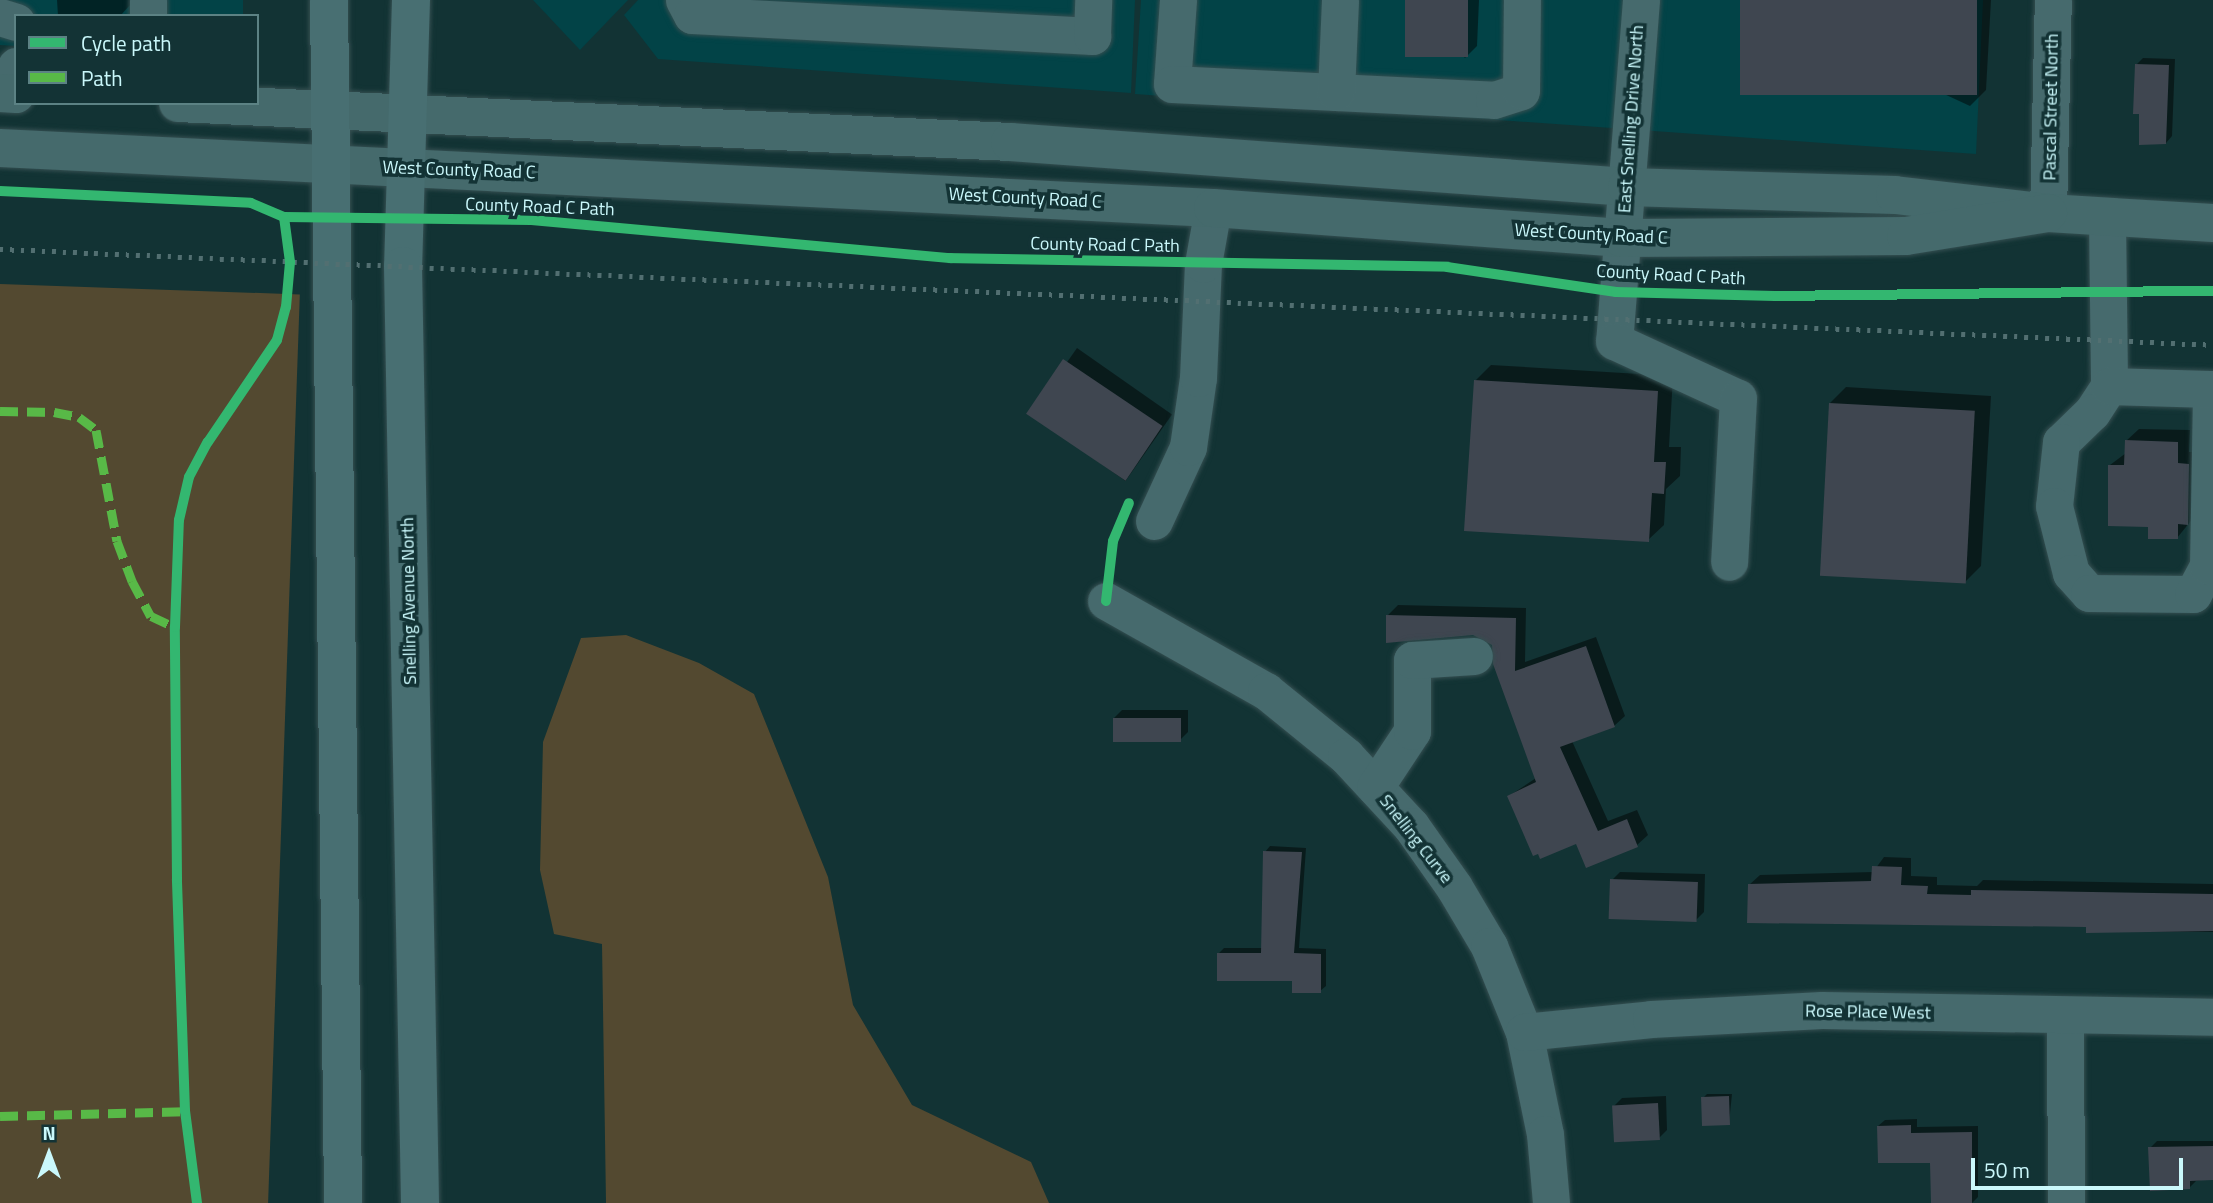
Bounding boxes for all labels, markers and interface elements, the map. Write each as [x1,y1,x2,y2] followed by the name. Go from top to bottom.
[14,14,259,105] legend
[1614,24,1648,214] street label: East Snelling Drive North
[81,27,172,59] text: Cycle path
[2039,33,2063,181] street label: Pascal Street North
[81,62,123,94] text: Path
[382,157,536,183] street label: West County Road C
[948,183,1102,213] street label: West County Road C
[465,194,615,220] street label: County Road C Path
[1514,219,1668,249] street label: West County Road C
[1030,233,1180,257] street label: County Road C Path
[1596,260,1746,290] street label: County Road C Path
[397,517,421,685] street label: Snelling Avenue North
[1375,790,1457,888] street label: Snelling Curve
[1805,1000,1931,1024] street label: Rose Place West
[42,1118,56,1147] text: N
[14,1119,84,1189] north arrow
[1975,1144,2187,1188] scale bar
[1984,1154,2030,1186] text: 50 m

